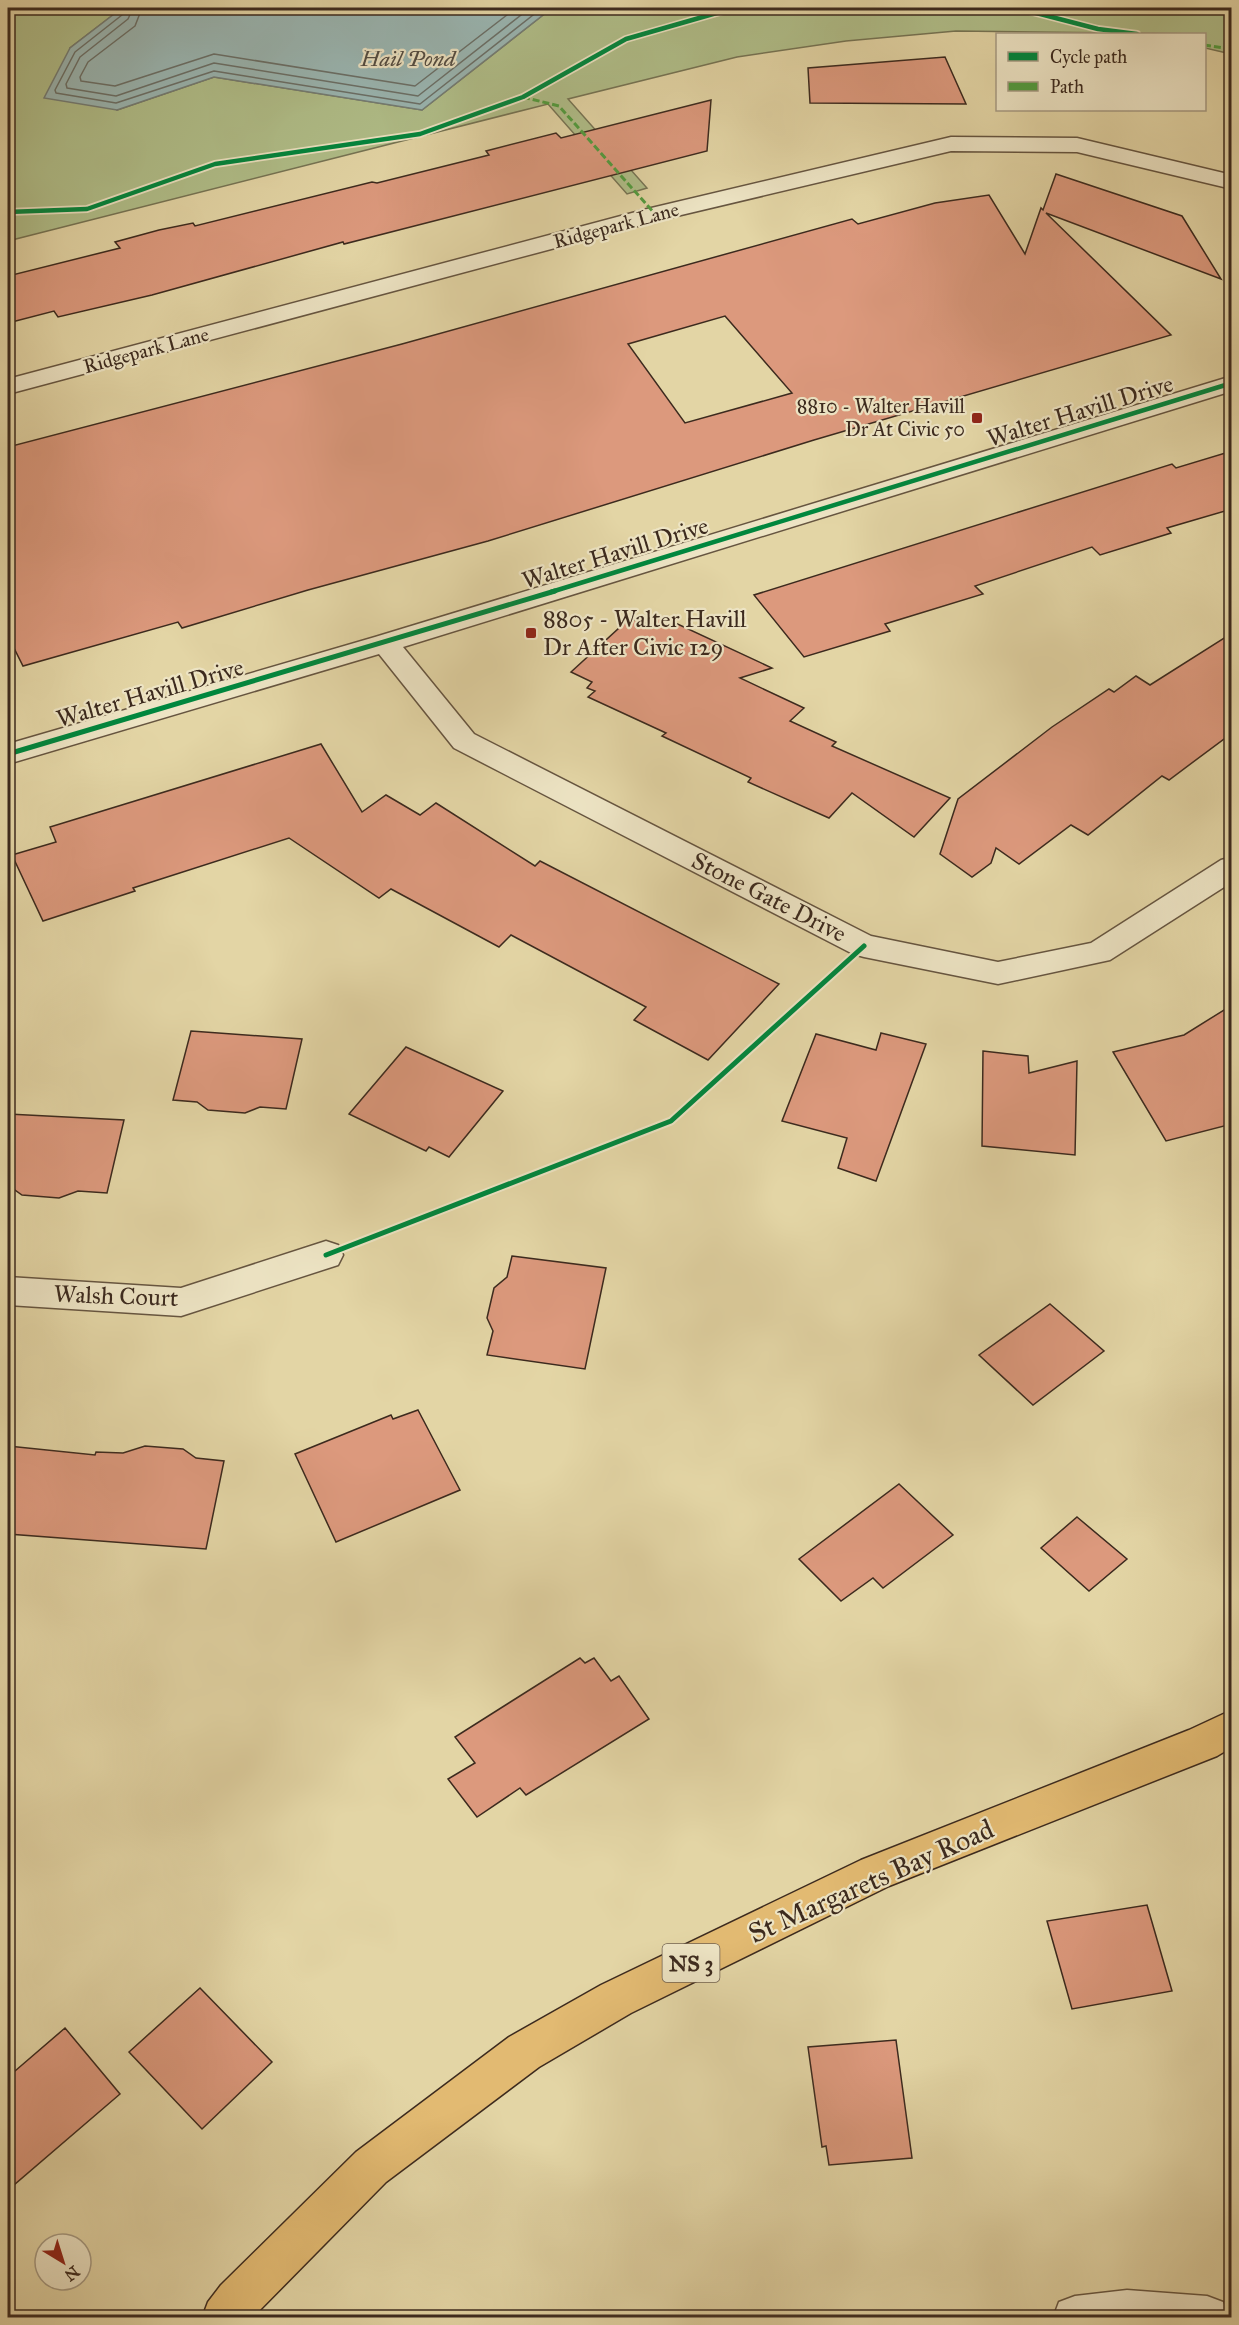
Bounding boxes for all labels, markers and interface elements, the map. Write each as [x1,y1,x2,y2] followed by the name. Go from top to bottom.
[996,33,1206,111] legend
[360,45,457,72] water label: Hail Pond
[1050,46,1127,68] text: Cycle path
[1050,76,1084,98] text: Path
[551,197,682,254] street label: Ridgepark Lane
[81,322,212,379] street label: Ridgepark Lane
[983,368,1177,454] street label: Walter Havill Drive
[797,394,966,441] place label: 8810 - Walter Havill Dr At Civic 50
[970,411,984,425] marker: 8810 - Walter Havill Dr At Civic 50
[518,510,712,596] street label: Walter Havill Drive
[543,604,747,662] place label: 8805 - Walter Havill Dr After Civic 129
[524,626,538,640] marker: 8805 - Walter Havill Dr After Civic 129
[53,652,247,734] street label: Walter Havill Drive
[687,845,851,949] street label: Stone Gate Drive
[53,1279,179,1313] street label: Walsh Court
[743,1811,999,1951] street label: St Margarets Bay Road
[662,1944,720,1982] road number: NS 3
[33,2232,93,2292] north arrow
[60,2262,83,2285] text: N

